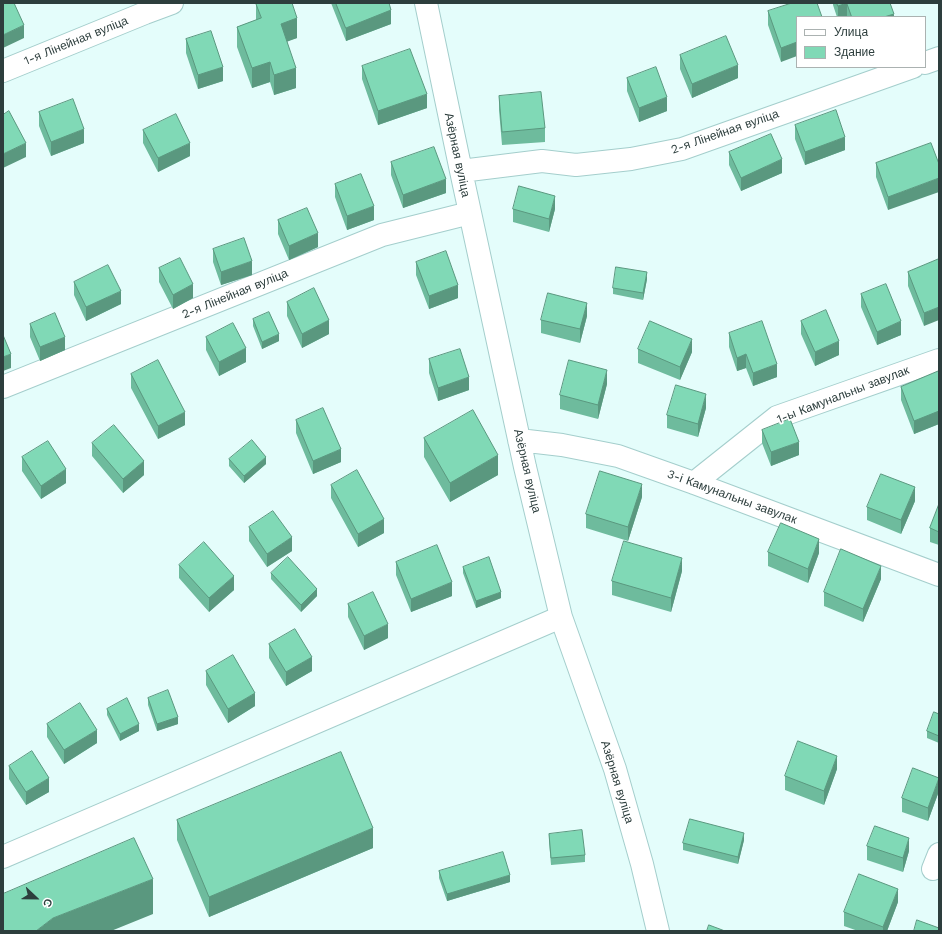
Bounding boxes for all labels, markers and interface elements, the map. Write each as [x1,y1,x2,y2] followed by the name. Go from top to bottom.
[22,14,130,68] street label: 1-я Лінейная вуліца
[796,16,926,68] legend
[834,25,868,39] text: Улица
[834,45,875,59] text: Здание
[669,107,781,157] street label: 2-я Лінейная вуліца
[441,112,473,198] street label: Азёрная вуліца
[180,266,290,322] street label: 2-я Лінейная вуліца
[775,363,911,427] street label: 1-ы Камунальны завулак
[510,428,544,514] street label: Азёрная вуліца
[665,467,799,527] street label: 3-і Камунальны завулак
[598,739,636,825] street label: Азёрная вуліца
[16,878,56,918] north arrow
[40,897,55,909] text: С

